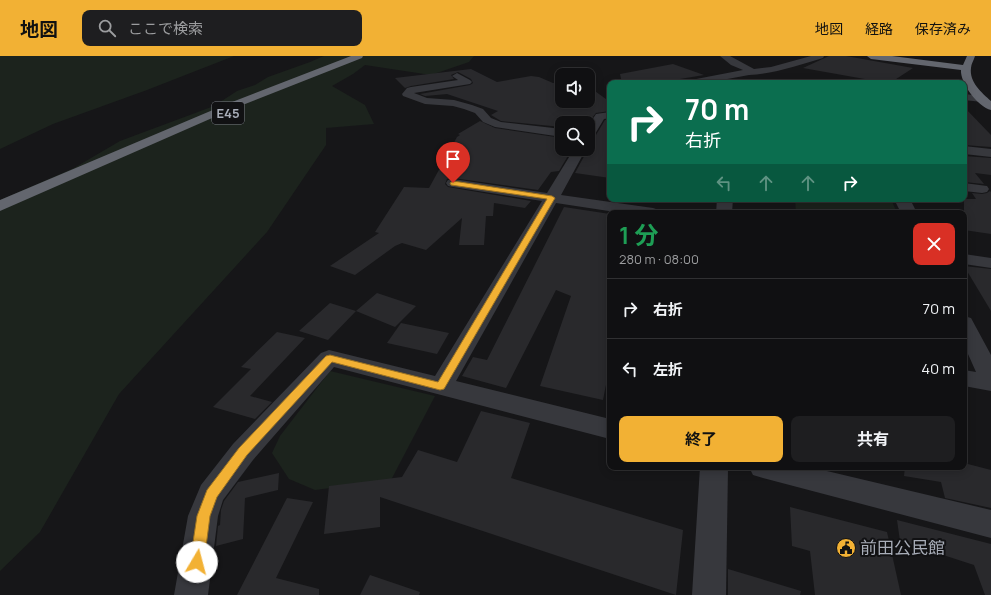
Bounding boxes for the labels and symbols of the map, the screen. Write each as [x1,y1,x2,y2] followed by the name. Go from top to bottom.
[212,102,244,124] road number: E45
[436,142,470,183] pin
[860,536,945,559] place label: 前田公民館
[835,537,857,559] public building icon: 前田公民館
[176,541,218,583] position arrow

